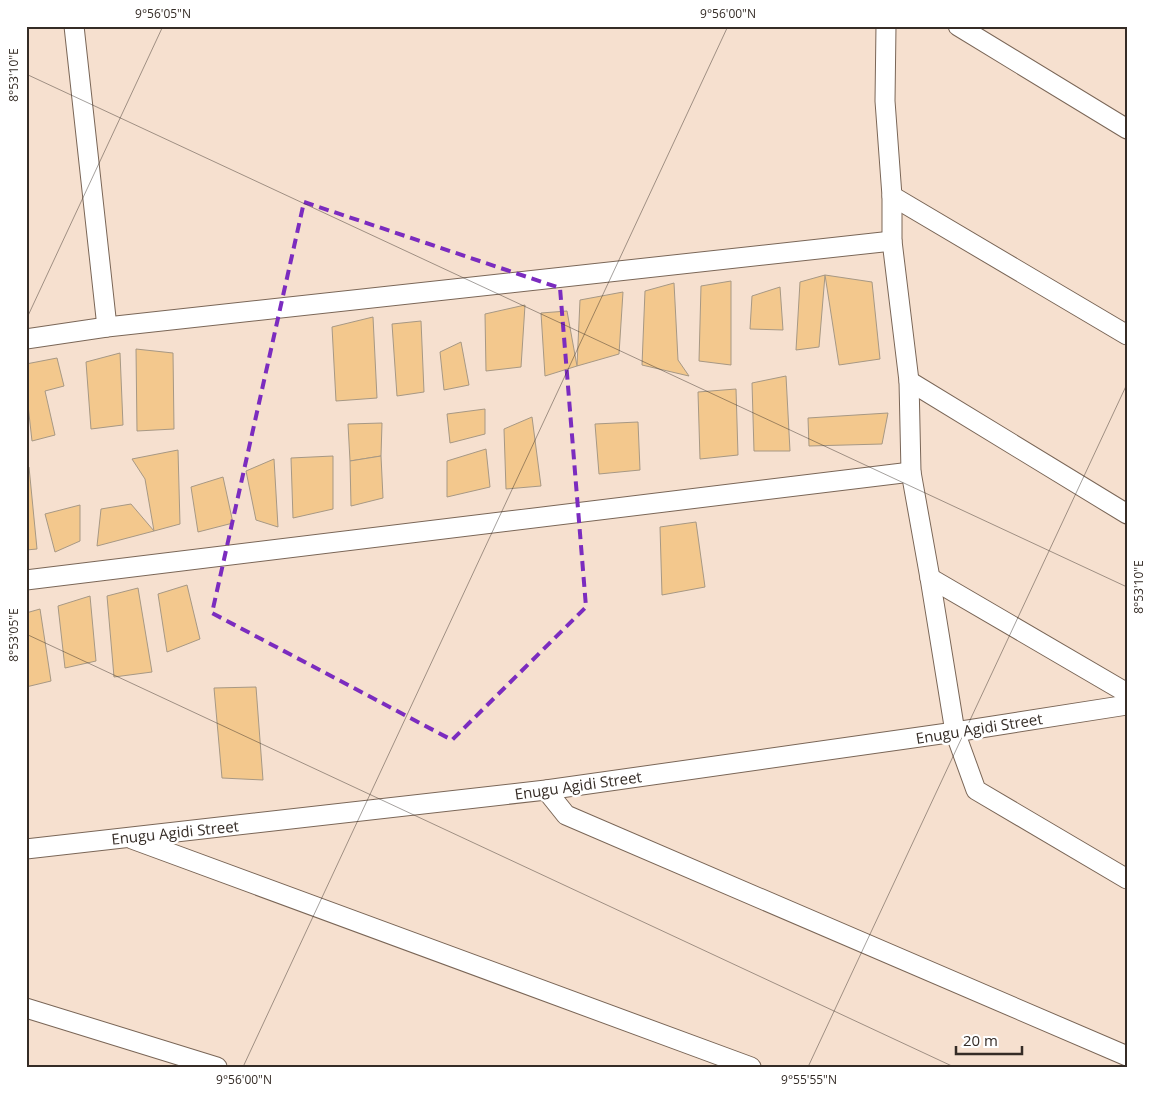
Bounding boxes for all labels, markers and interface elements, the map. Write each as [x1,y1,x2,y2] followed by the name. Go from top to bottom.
[135,5,191,22] text: 9°56'05"N
[700,5,756,22] text: 9°56'00"N
[5,48,22,102] text: 8°53'10"E
[1130,560,1147,614] text: 8°53'10"E
[5,608,22,662] text: 8°53'05"E
[914,708,1044,748] street label: Enugu Agidi Street
[513,766,643,804] street label: Enugu Agidi Street
[110,815,240,849] street label: Enugu Agidi Street
[956,1023,1022,1055] scale bar
[963,1030,998,1050] text: 20 m
[216,1071,272,1088] text: 9°56'00"N
[781,1071,837,1088] text: 9°55'55"N

